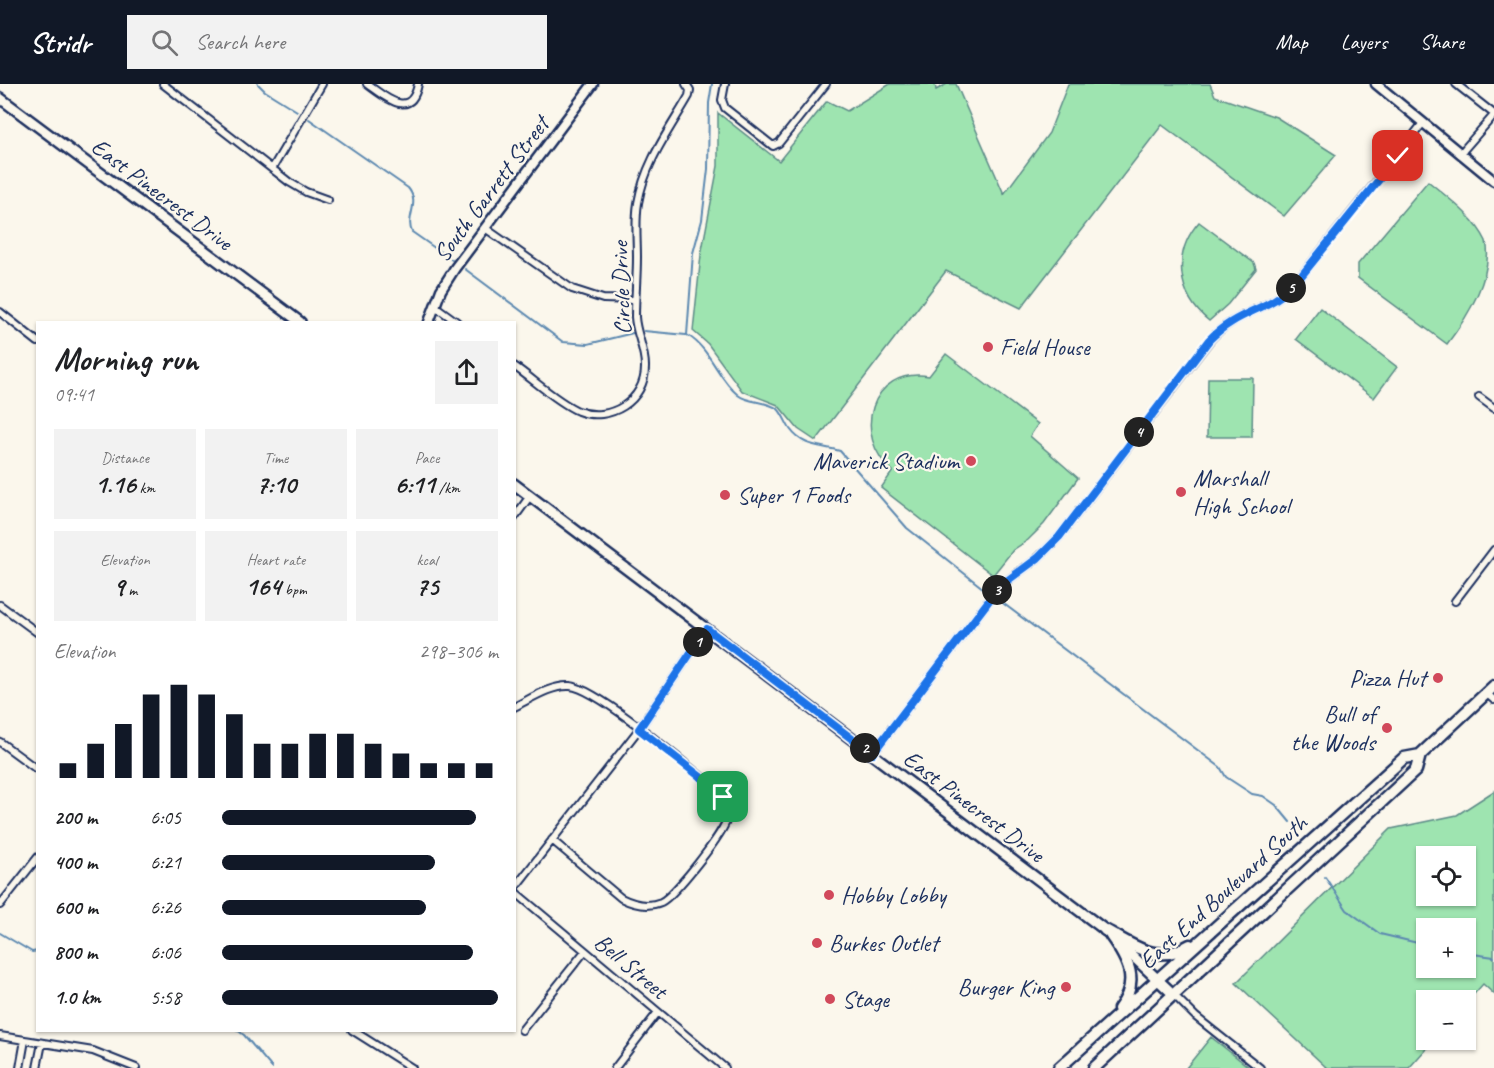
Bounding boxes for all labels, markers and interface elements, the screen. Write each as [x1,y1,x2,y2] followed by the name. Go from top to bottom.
[127,15,547,69] search box
[30,25,91,60] text: Stridr
[148,26,181,59] icon: search
[196,28,285,56] text: Search here
[1275,29,1308,55] text: Map
[1341,29,1387,55] text: Layers
[1420,29,1464,55] text: Share
[427,108,557,268] street label: South Garrett Street
[1372,130,1423,181] pin
[85,131,240,258] street label: East Pinecrest Drive
[1381,139,1414,172] icon: check
[604,239,638,335] street label: Circle Drive
[1276,273,1306,303] pin: 5
[1288,278,1294,298] text: 5
[1000,332,1092,362] place label: Field House
[54,338,198,380] text: Morning run
[981,340,995,354] marker: Field House
[435,341,498,404] button: share
[54,382,94,407] text: 09:41
[1124,417,1154,447] pin: 4
[1135,422,1143,442] text: 4
[813,446,962,476] place label: Maverick Stadium
[101,448,149,468] text: Distance
[264,448,288,468] text: Time
[415,448,439,468] text: Pace
[964,454,978,468] marker: Maverick Stadium
[1193,463,1293,521] place label: Marshall High School
[95,468,136,501] text: 1.16
[256,468,296,501] text: 7:10
[394,468,435,501] text: 6:11
[136,478,155,498] text: km
[435,478,460,498] text: /km
[737,480,852,510] place label: Super 1 Foods
[1174,485,1188,499] marker: Marshall High School
[718,488,732,502] marker: Super 1 Foods
[100,550,150,570] text: Elevation
[247,550,305,570] text: Heart rate
[416,550,438,570] text: kcal
[113,570,124,603] text: 9
[245,570,281,603] text: 164
[416,570,438,603] text: 75
[982,575,1012,605] pin: 3
[124,580,137,600] text: m
[281,580,307,600] text: bpm
[993,580,1001,600] text: 3
[683,627,713,657] pin: 1
[694,632,702,652] text: 1
[54,639,116,664] text: Elevation
[419,639,498,664] text: 298–306 m
[1349,663,1429,693] place label: Pizza Hut
[1431,671,1445,685] marker: Pizza Hut
[1291,699,1381,757] place label: Bull of the Woods
[1380,721,1394,735] marker: Bull of the Woods
[850,733,880,763] pin: 2
[861,738,869,758] text: 2
[897,743,1052,870] street label: East Pinecrest Drive
[697,771,748,822] pin
[706,780,739,813] icon: arrive
[54,805,97,830] text: 200 m
[150,805,181,830] text: 6:05
[1133,807,1315,975] street label: East End Boulevard South
[1416,846,1476,1050] map controls
[1416,846,1476,906] button: locate
[54,850,97,875] text: 400 m
[150,850,181,875] text: 6:21
[841,880,947,910] place label: Hobby Lobby
[822,888,836,902] marker: Hobby Lobby
[54,895,98,920] text: 600 m
[150,895,181,920] text: 6:26
[1416,918,1476,978] button: +
[588,927,675,1007] street label: Bell Street
[829,928,941,958] place label: Burkes Outlet
[810,936,824,950] marker: Burkes Outlet
[54,940,97,965] text: 800 m
[150,940,181,965] text: 6:06
[957,972,1056,1002] place label: Burger King
[1059,980,1073,994] marker: Burger King
[842,984,891,1014] place label: Stage
[54,985,101,1010] text: 1.0 km
[150,985,181,1010] text: 5:58
[1416,990,1476,1050] button: −
[823,992,837,1006] marker: Stage

